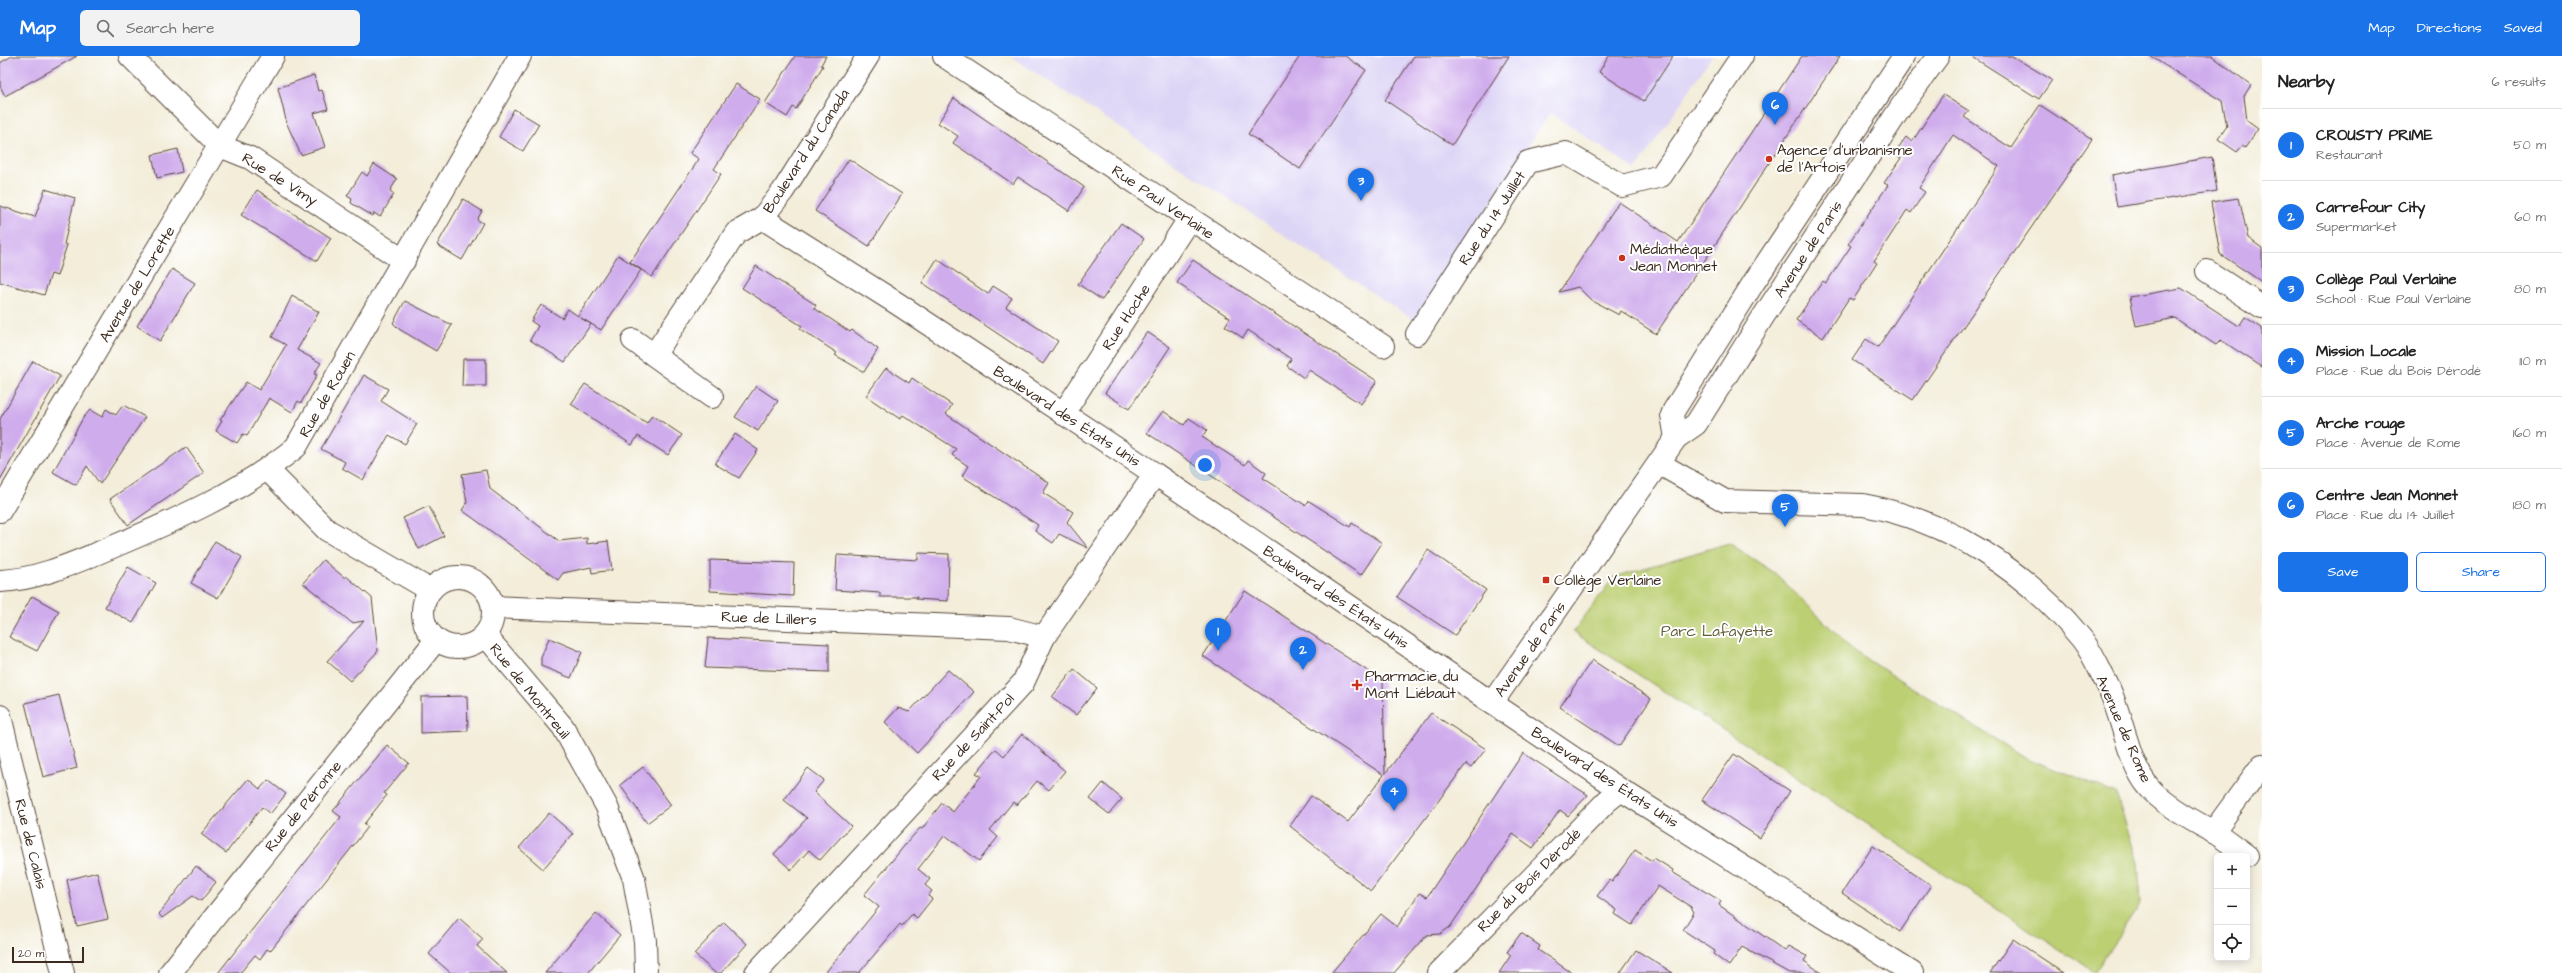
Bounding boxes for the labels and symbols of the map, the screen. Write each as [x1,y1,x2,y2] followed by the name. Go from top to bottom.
[758,85,855,218] street label: Boulevard du Canada
[1762,92,1788,125] pin: 6
[1777,140,1913,178] place label: Agence d'urbanisme de l'Artois
[237,148,322,212] street label: Rue de Vimy
[1764,154,1774,164] marker: Agence d'urbanisme de l'Artois
[1107,160,1218,244] street label: Rue Paul Verlaine
[1454,167,1531,270] street label: Rue du 14 Juillet
[1348,168,1374,201] pin: 3
[1769,196,1848,302] street label: Avenue de Paris
[94,222,180,346] street label: Avenue de Lorette
[1630,239,1717,277] place label: Médiathèque Jean Monnet
[1617,253,1627,263] marker: Médiathèque Jean Monnet
[1097,280,1156,354] street label: Rue Hoche
[294,347,361,441] street label: Rue de Rouen
[989,361,1145,472] street label: Boulevard des États Unis
[1195,455,1215,475] your location
[1772,494,1798,527] pin: 5
[1259,541,1413,654] street label: Boulevard des États Unis
[1554,570,1661,592] place label: Collège Verlaine
[1541,575,1551,585] marker: Collège Verlaine
[1490,597,1571,701] street label: Avenue de Paris
[721,606,818,631] street label: Rue de Lillers
[1205,618,1231,651] pin: 1
[1661,621,1773,643] park label: Parc Lafayette
[1290,637,1316,670] pin: 2
[485,639,575,744] street label: Rue de Montreuil
[1365,666,1459,704] place label: Pharmacie du Mont Liébaut
[2090,672,2157,786] street label: Avenue de Rome
[1352,680,1362,690] marker: Pharmacie du Mont Liébaut
[927,689,1019,786] street label: Rue de Saint-Pol
[1527,722,1683,833] street label: Boulevard des États Unis
[260,756,347,856] street label: Rue de Péronne
[1381,778,1407,811] pin: 4
[9,797,52,892] street label: Rue de Calais
[1473,824,1586,937] street label: Rue du Bois Dérodé
[12,945,84,964] scale bar

